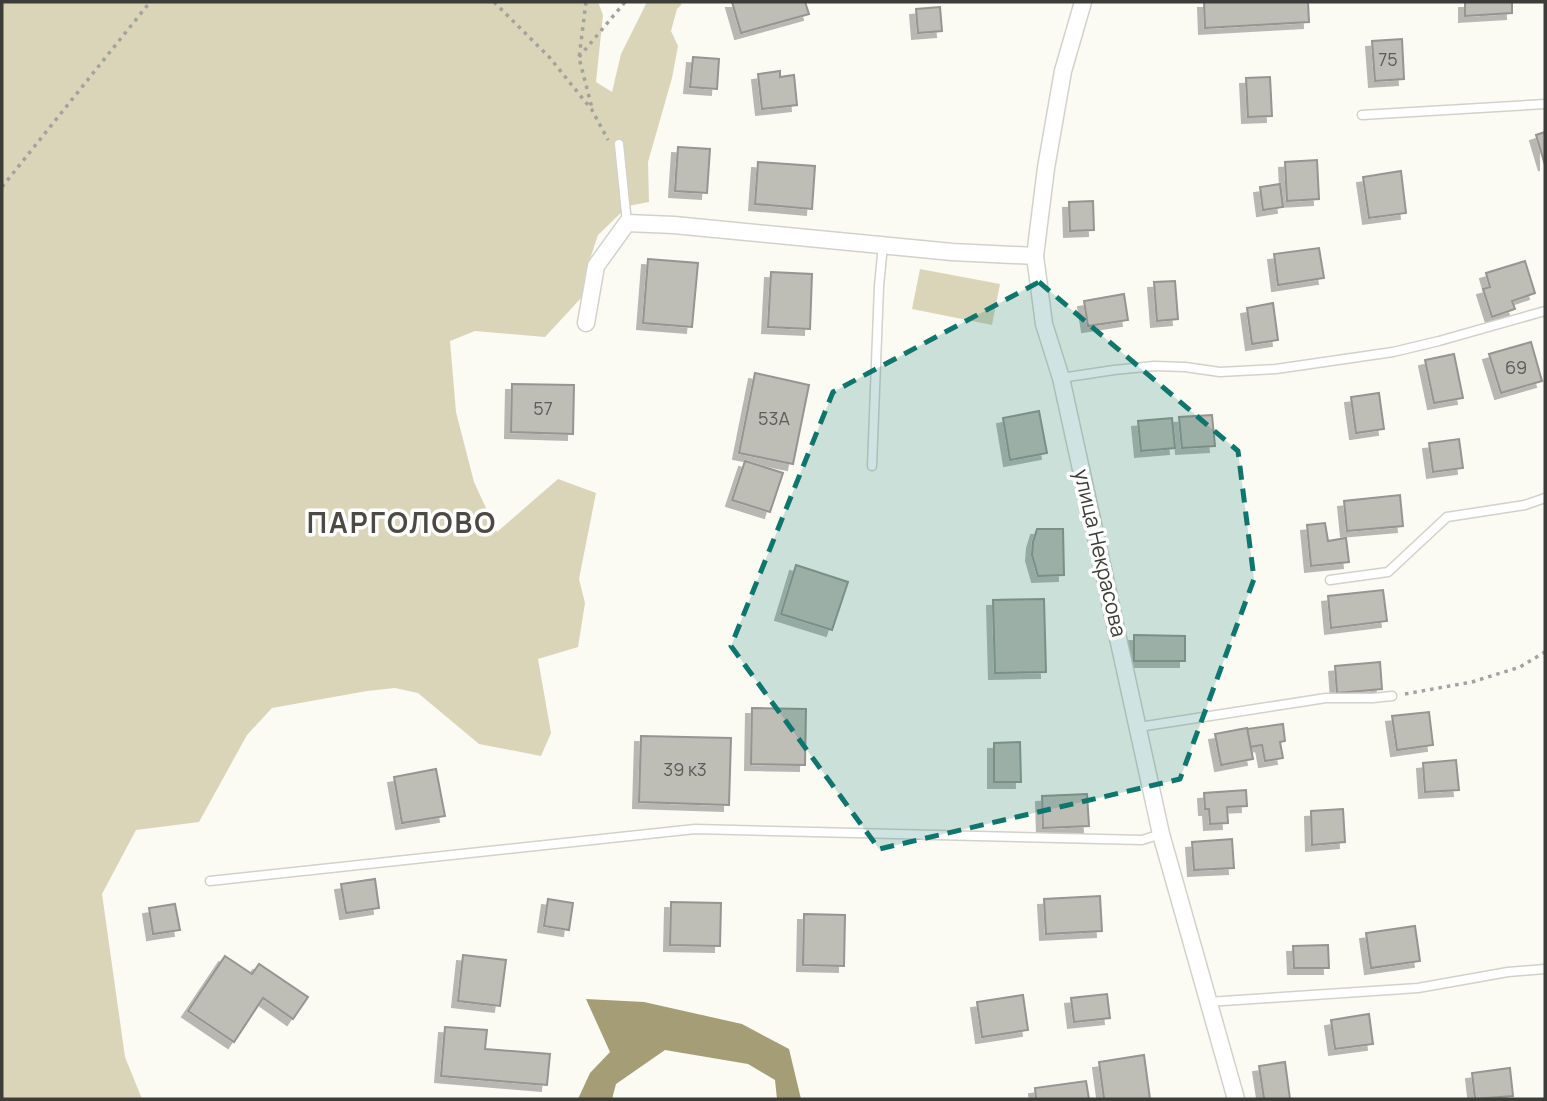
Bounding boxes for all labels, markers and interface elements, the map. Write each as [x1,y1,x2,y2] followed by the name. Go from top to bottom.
[1378,47,1398,71] house number: 75
[1505,355,1527,379] house number: 69
[533,396,553,420] house number: 57
[758,406,790,430] house number: 53А
[1068,466,1134,639] street label: улица Некрасова
[307,503,497,541] district label: ПАРГОЛОВО
[663,757,707,781] house number: 39 к3

